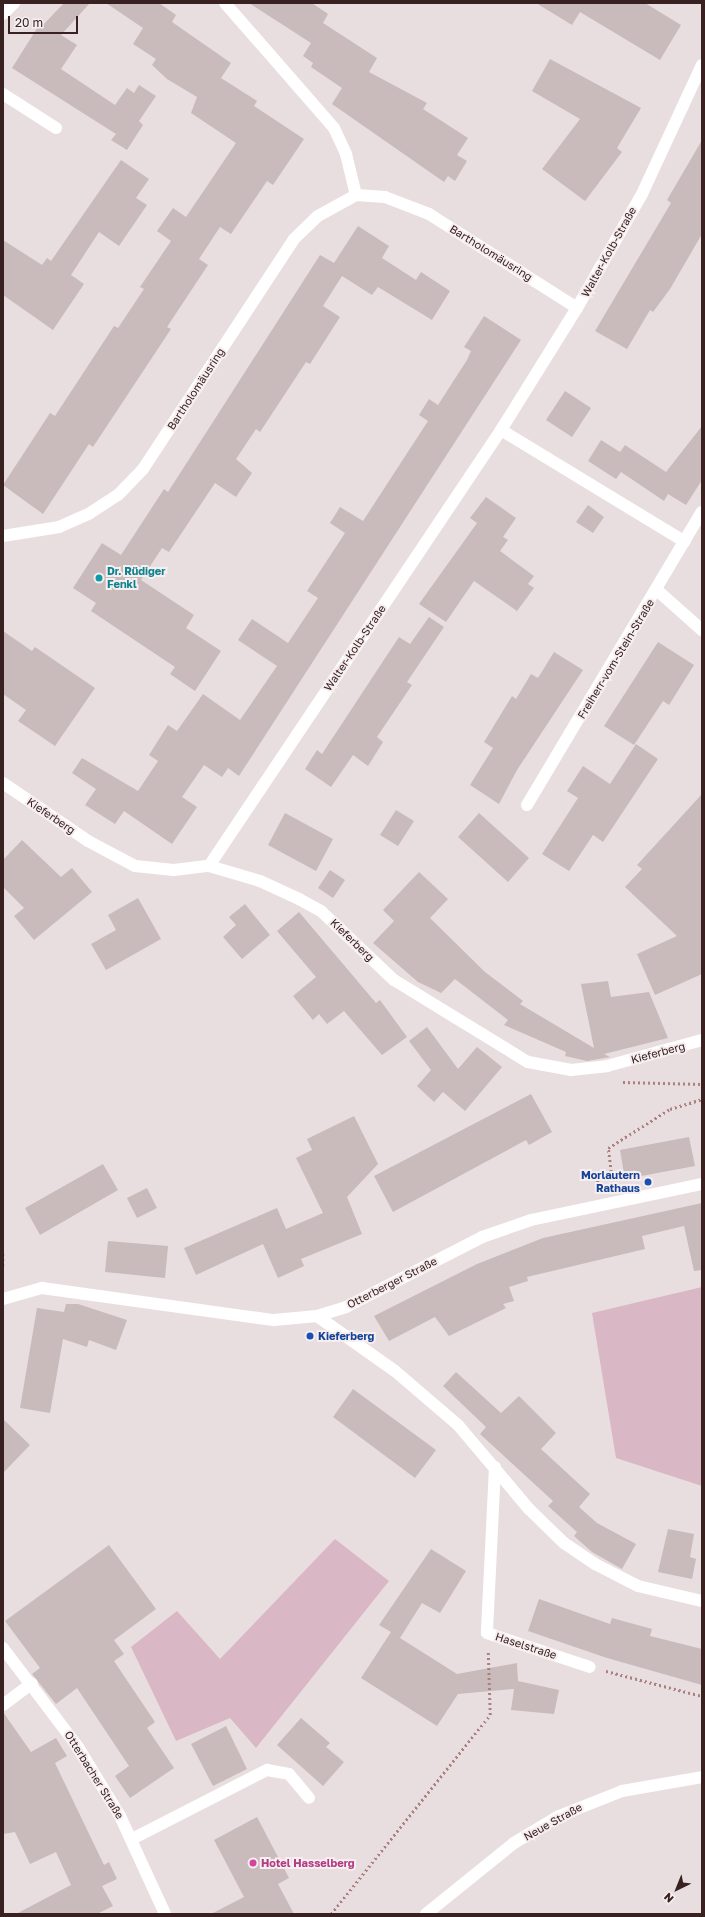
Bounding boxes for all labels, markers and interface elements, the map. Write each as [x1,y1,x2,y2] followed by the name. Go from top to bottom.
[10,8,80,34] scale bar
[15,15,43,30] text: 20 m
[579,205,639,299] street label: Walter-Kolb-Straße
[447,222,535,284] street label: Bartholomäusring
[165,346,227,432] street label: Bartholomäusring
[107,565,166,591] place label: Dr. Rüdiger Fenkl
[94,573,104,583] marker: Dr. Rüdiger Fenkl
[575,597,657,721] street label: Freiherr-vom-Stein-Straße
[321,602,389,694] street label: Walter-Kolb-Straße
[24,795,78,837] street label: Kieferberg
[327,916,377,964] street label: Kieferberg
[630,1039,686,1067] street label: Kieferberg
[581,1169,640,1195] place label: Morlautern Rathaus
[643,1177,653,1187] marker: Morlautern Rathaus
[345,1255,439,1311] street label: Otterberger Straße
[318,1329,374,1343] place label: Kieferberg
[305,1331,315,1341] marker: Kieferberg
[494,1630,558,1662] street label: Haselstraße
[62,1729,126,1821] street label: Otterbacher Straße
[521,1800,585,1844] street label: Neue Straße
[261,1856,355,1870] place label: Hotel Hasselberg
[248,1858,258,1868] marker: Hotel Hasselberg
[657,1869,697,1909] north arrow
[661,1891,676,1906] text: N

